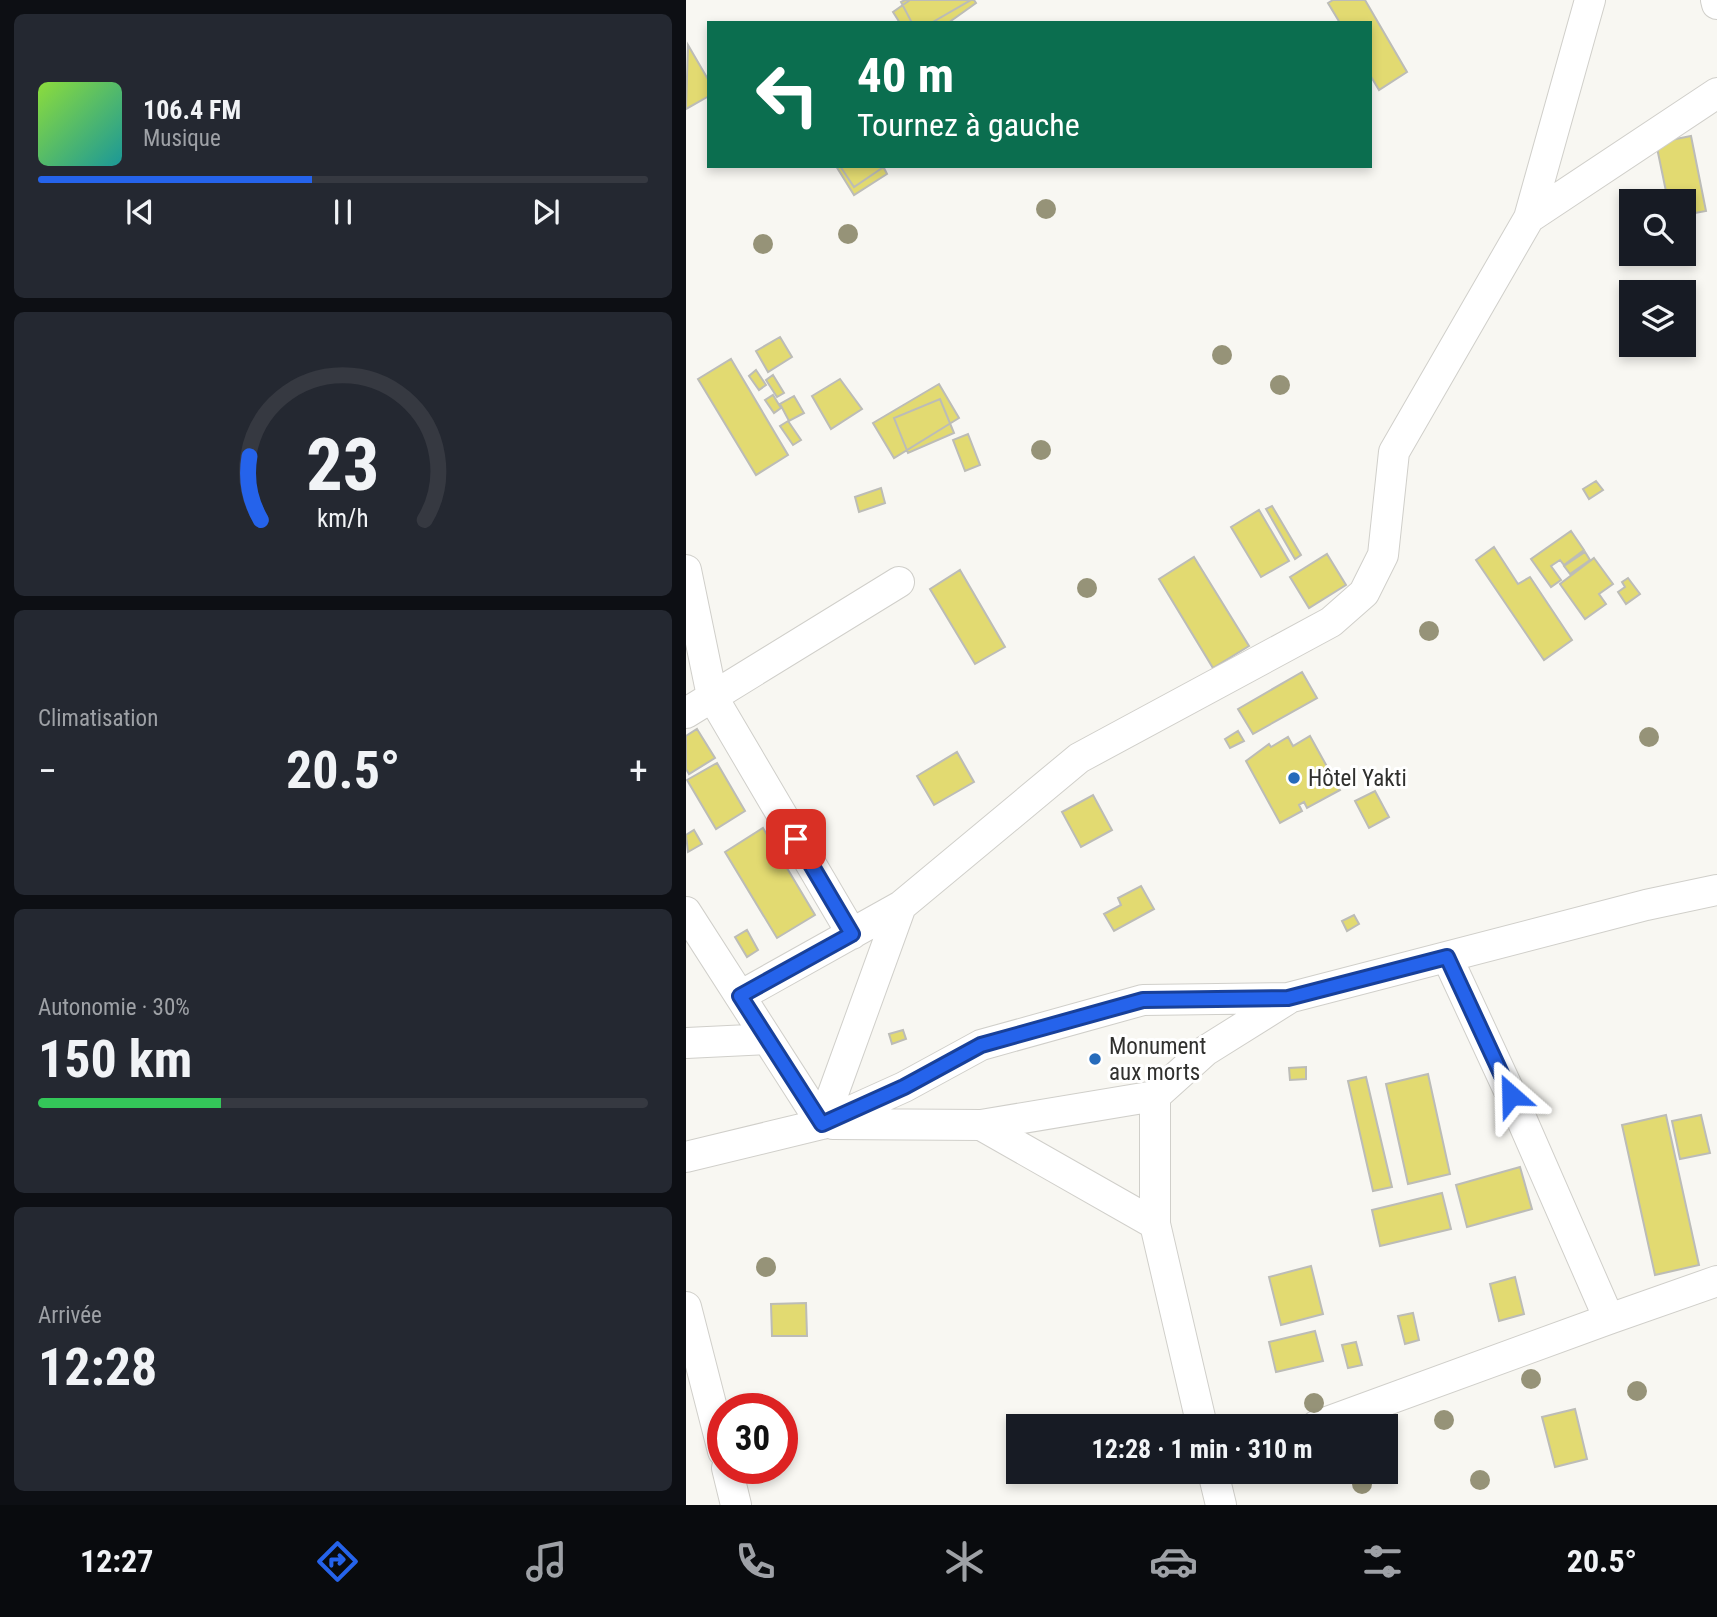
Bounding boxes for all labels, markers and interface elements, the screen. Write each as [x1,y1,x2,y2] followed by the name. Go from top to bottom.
[857,47,954,104] text: 40 m
[742,49,833,140] icon: left
[143,95,241,125] text: 106.4 FM
[857,106,1080,144] text: Tournez à gauche
[143,125,221,152] text: Musique
[1619,189,1696,357] map controls
[1619,189,1696,266] button: search
[121,193,159,231] icon: previous
[324,193,362,231] icon: pause
[527,193,565,231] icon: next
[1619,280,1696,357] button: layers
[306,423,380,509] text: 23
[317,504,369,533] text: km/h
[38,705,158,732] text: Climatisation
[286,740,400,801] text: 20.5°
[38,749,57,793] text: −
[629,749,648,793] text: +
[1308,765,1407,792] place label: Hôtel Yakti
[1286,770,1302,786] marker: Hôtel Yakti
[766,809,826,869] pin
[777,820,815,858] icon: arrive
[38,994,190,1021] text: Autonomie · 30%
[38,1029,192,1090] text: 150 km
[1109,1033,1206,1086] place label: Monument aux morts
[1087,1051,1103,1067] marker: Monument aux morts
[1474,1058,1548,1132] position arrow
[38,1302,102,1329] text: Arrivée
[38,1337,157,1398] text: 12:28
[707,1393,798,1484] speed limit sign: 30
[1092,1434,1312,1464] text: 12:28 · 1 min · 310 m
[313,1537,362,1586] icon: directions
[522,1537,571,1586] icon: music
[731,1537,780,1586] icon: phone
[940,1537,989,1586] icon: climate
[1149,1537,1198,1586] icon: car
[1358,1537,1407,1586] icon: filters
[80,1542,153,1580] text: 12:27
[1567,1542,1637,1580] text: 20.5°

